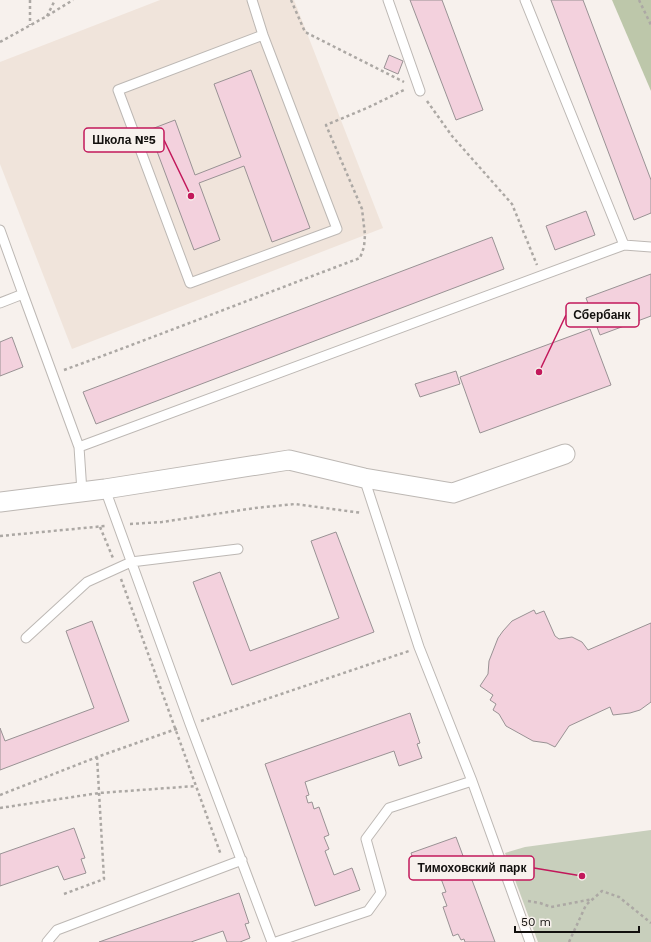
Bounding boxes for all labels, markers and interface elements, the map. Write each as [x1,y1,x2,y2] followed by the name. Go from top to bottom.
[84,128,164,152] callout: Школа №5
[92,133,156,147] text: Школа №5
[566,303,639,327] callout: Сбербанк
[573,308,632,322] text: Сбербанк
[409,856,534,880] callout: Тимоховский парк
[418,861,527,875] text: Тимоховский парк
[515,908,639,934] scale bar
[521,915,551,929] text: 50 m

